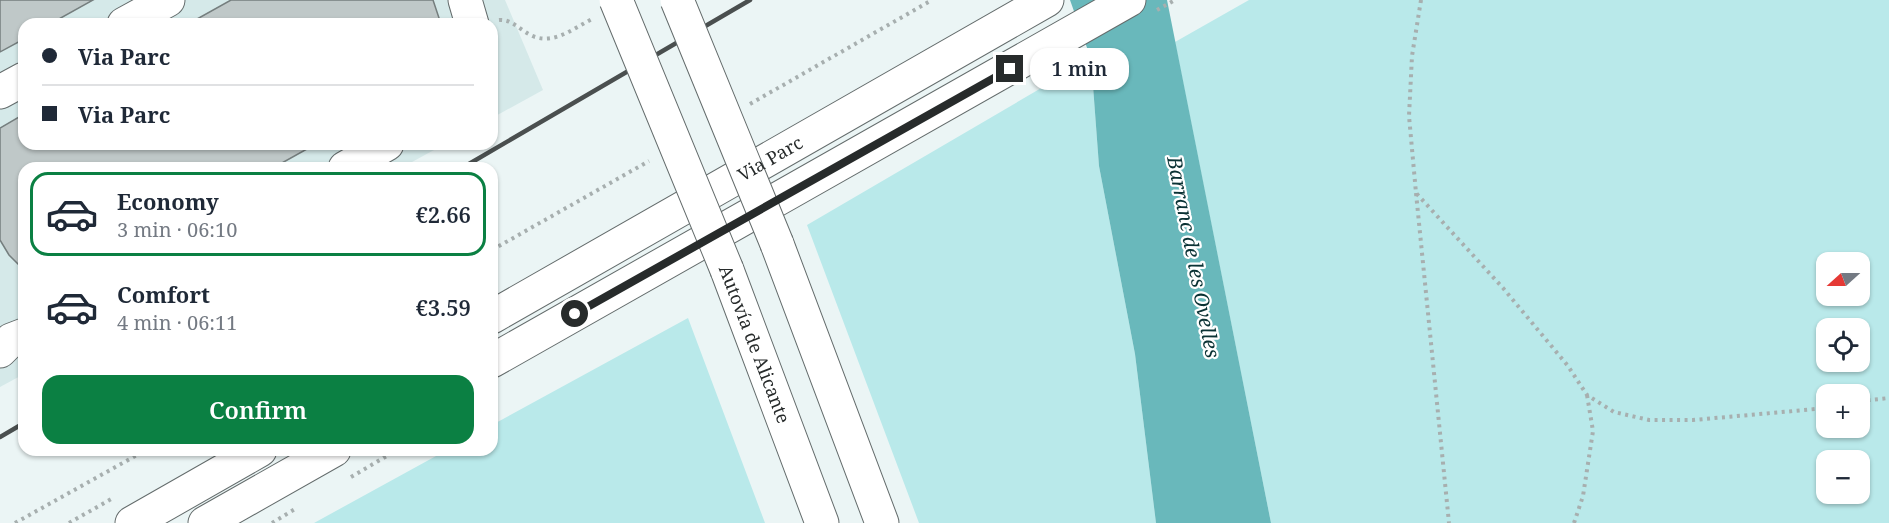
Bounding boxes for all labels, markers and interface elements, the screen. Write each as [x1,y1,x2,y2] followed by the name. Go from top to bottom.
[78,41,170,71] text: Via Parc
[1031,48,1130,90] callout: 1 min
[996,55,1023,82] route end
[1052,55,1107,82] text: 1 min
[78,99,170,129] text: Via Parc
[733,130,807,186] street label: Via Parc
[1161,153,1227,360] water label: Barranc de les Ovelles
[117,186,219,216] text: Economy
[45,187,99,241] icon: car
[415,199,471,229] text: €2.66
[117,216,237,243] text: 3 min · 06:10
[1816,252,1870,306] north arrow
[1816,252,1870,504] map controls
[714,262,796,426] street label: Autovía de Alicante
[117,279,210,309] text: Comfort
[45,280,99,334] icon: car
[415,292,471,322] text: €3.59
[561,300,588,327] route start
[117,309,237,336] text: 4 min · 06:11
[1816,318,1870,372] button: locate
[42,375,474,444] button: Confirm
[1816,384,1870,438] button: +
[1816,450,1870,504] button: −

